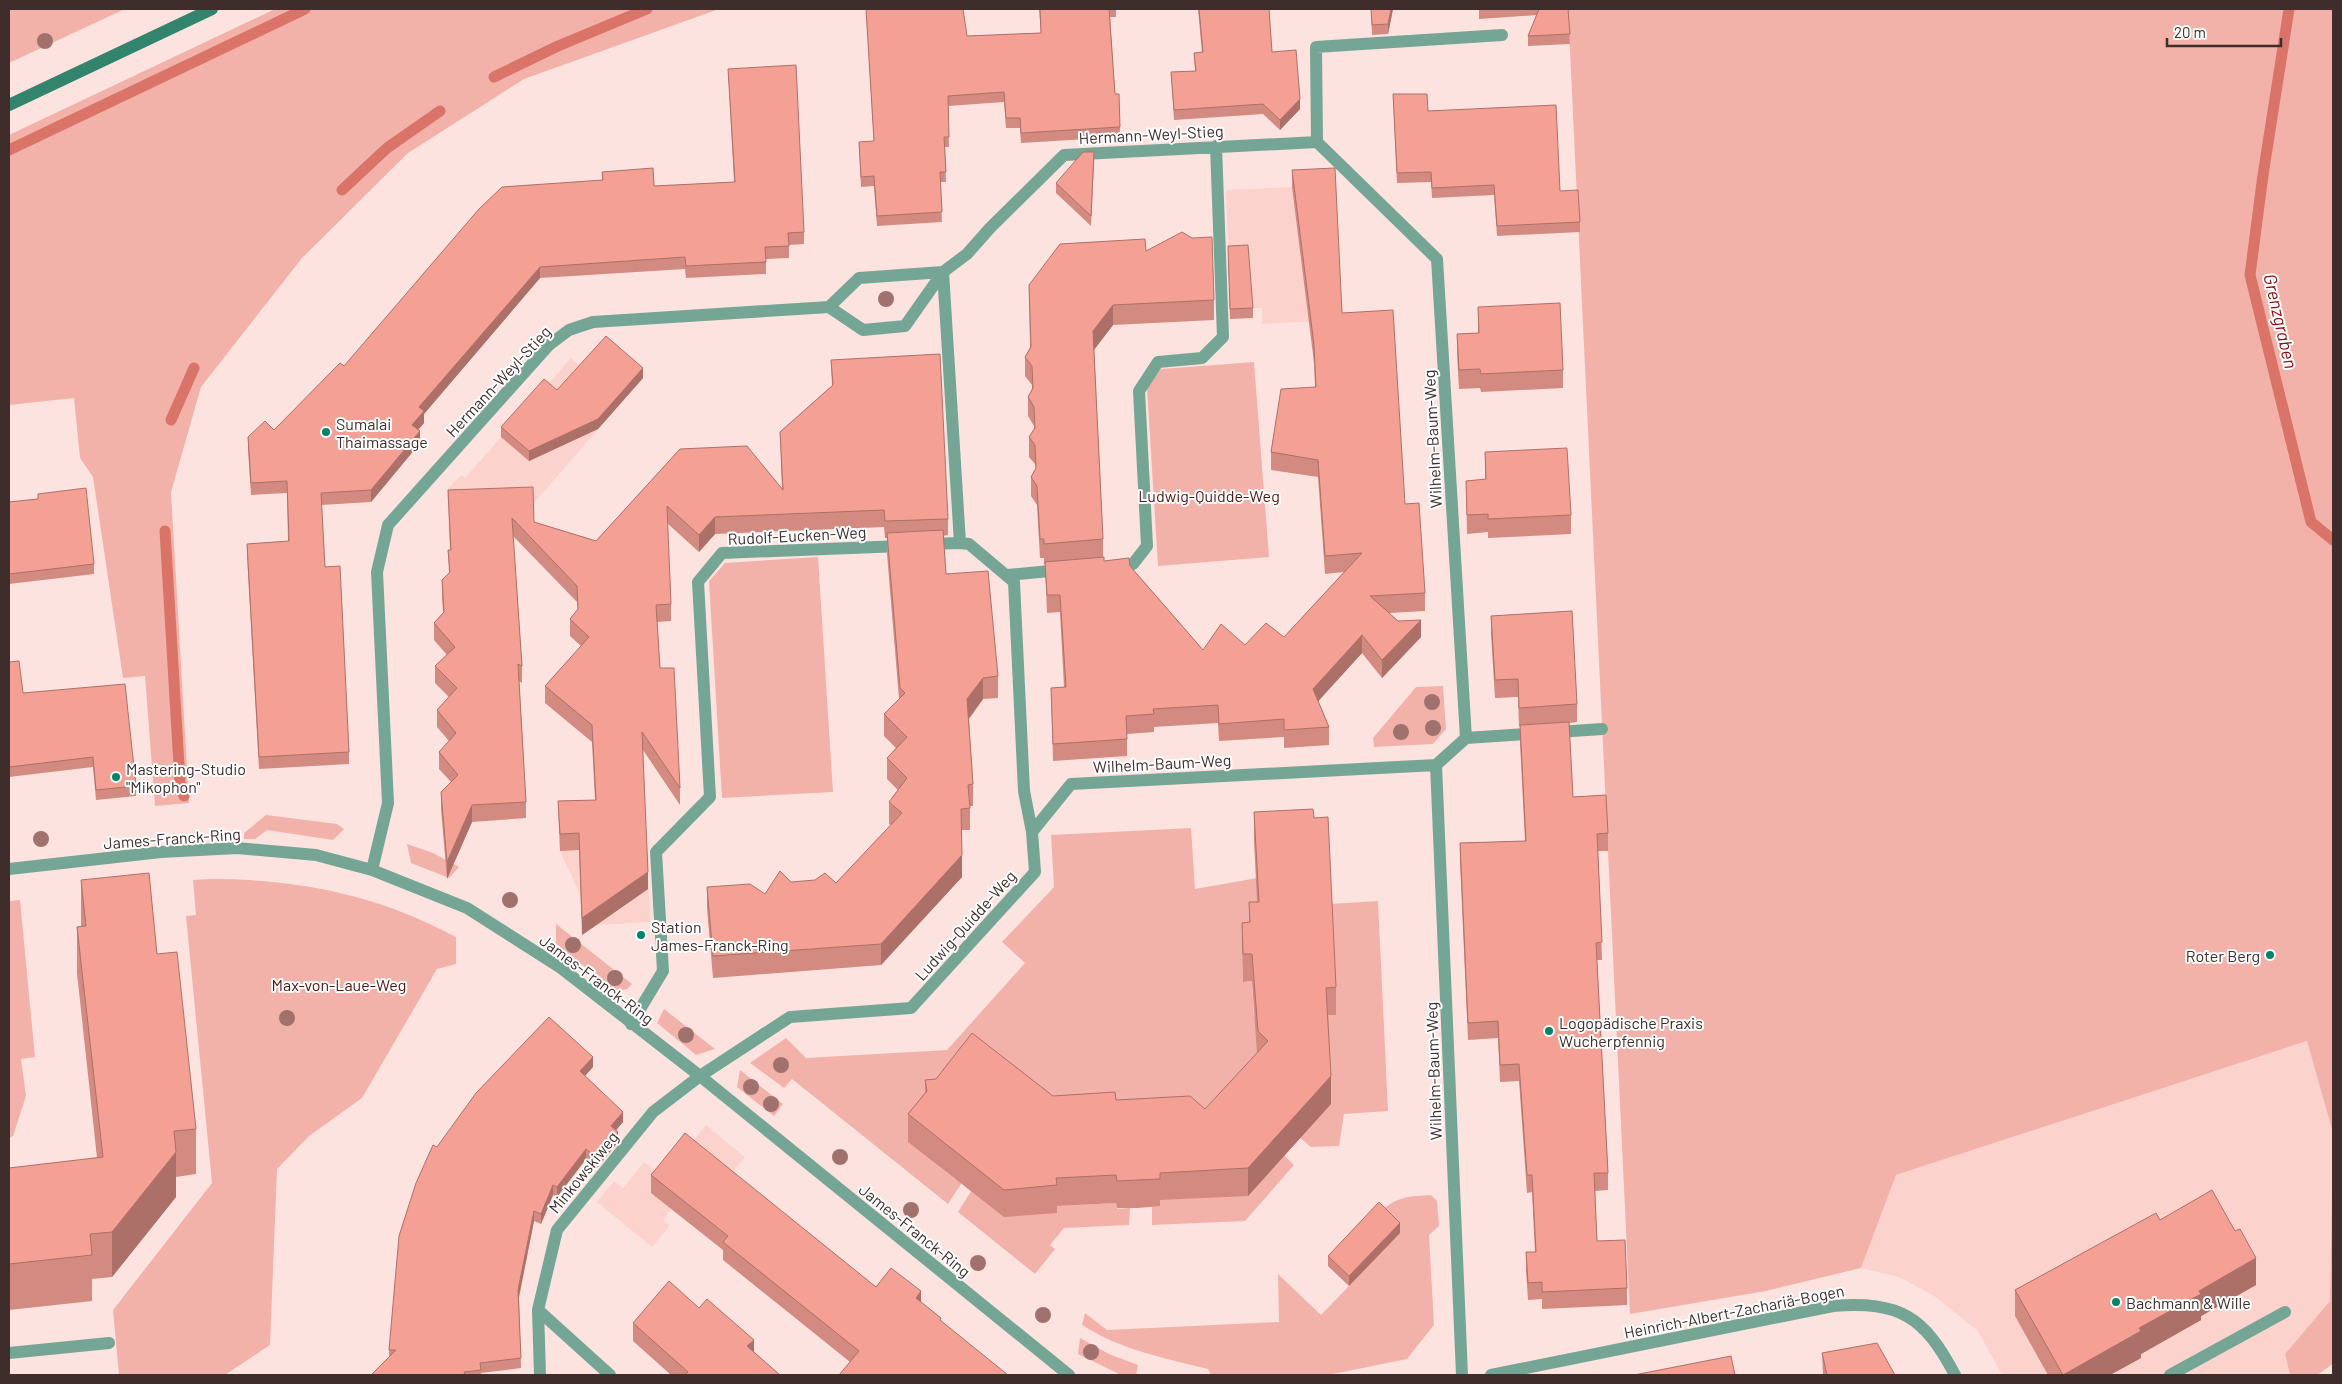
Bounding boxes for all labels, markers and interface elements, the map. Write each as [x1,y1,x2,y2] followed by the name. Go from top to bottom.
[2167,15,2281,47] scale bar
[2174,23,2206,41] text: 20 m
[1078,121,1224,147] street label: Hermann-Weyl-Stieg
[2259,271,2303,371] water label: Grenzgraben
[442,322,554,440] street label: Hermann-Weyl-Stieg
[1419,369,1445,509] street label: Wilhelm-Baum-Weg
[336,414,428,451] place label: Sumalai Thaimassage
[320,426,332,438] marker: Sumalai Thaimassage
[1138,486,1280,505] park label: Ludwig-Quidde-Weg
[727,522,867,548] street label: Rudolf-Eucken-Weg
[1092,750,1232,776] street label: Wilhelm-Baum-Weg
[126,759,246,796] place label: Mastering-Studio "Mikophon"
[110,771,122,783] marker: Mastering-Studio "Mikophon"
[103,824,241,852] street label: James-Franck-Ring
[911,866,1019,984] street label: Ludwig-Quidde-Weg
[651,917,789,954] place label: Station James-Franck-Ring
[635,929,647,941] marker: Station James-Franck-Ring
[536,930,658,1028] street label: James-Franck-Ring
[2186,946,2260,965] place label: Roter Berg
[2264,949,2276,961] marker: Roter Berg
[272,975,406,994] park label: Max-von-Laue-Weg
[1421,1001,1445,1141] street label: Wilhelm-Baum-Weg
[1559,1013,1703,1050] place label: Logopädische Praxis Wucherpfennig
[1543,1025,1555,1037] marker: Logopädische Praxis Wucherpfennig
[544,1127,622,1217] street label: Minkowskiweg
[856,1179,974,1281] street label: James-Franck-Ring
[1622,1280,1846,1342] street label: Heinrich-Albert-Zachariä-Bogen
[2126,1293,2251,1312] place label: Bachmann & Wille
[2110,1296,2122,1308] marker: Bachmann & Wille

